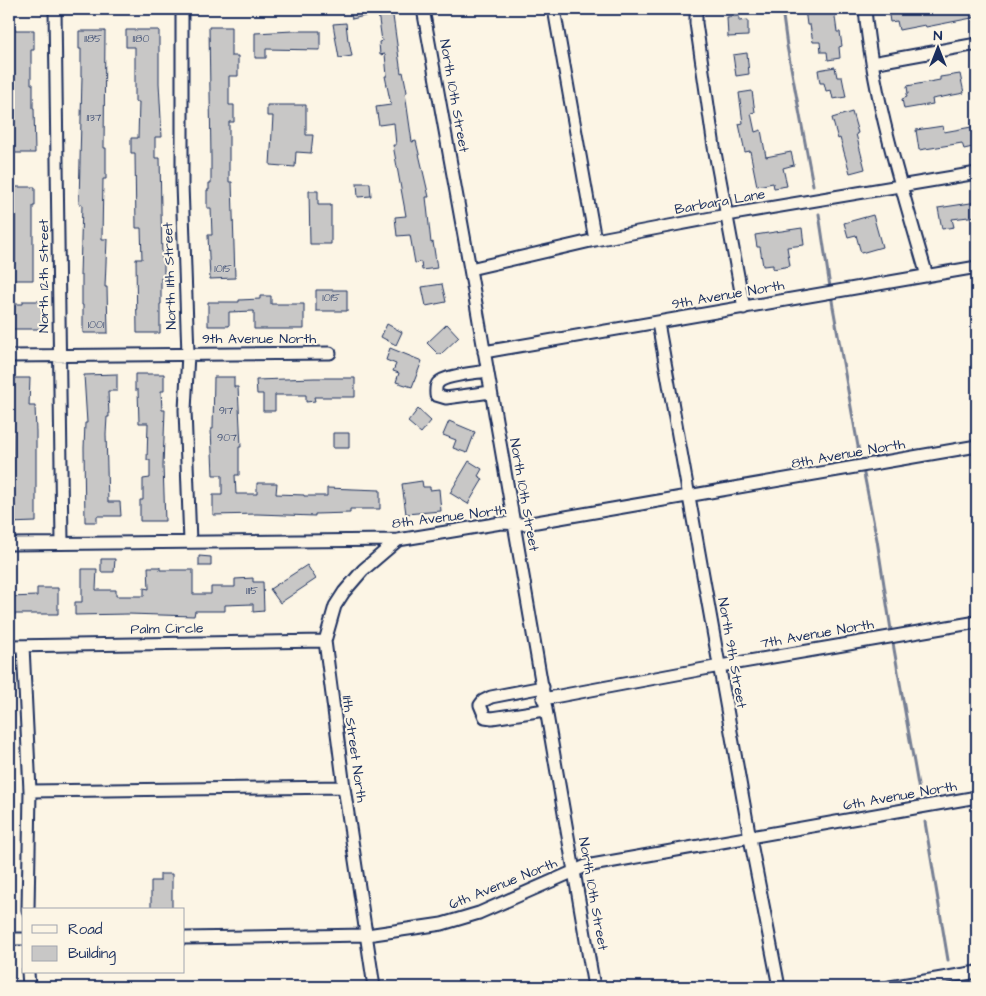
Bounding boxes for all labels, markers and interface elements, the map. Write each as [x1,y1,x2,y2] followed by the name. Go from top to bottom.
[914,22,964,72] north arrow
[934,26,943,46] text: N
[84,31,102,46] house number: 1185
[133,31,150,46] house number: 1180
[434,38,474,154] street label: North 10th Street
[86,110,102,125] house number: 1137
[673,184,767,220] street label: Barbara Lane
[34,219,54,333] street label: North 12th Street
[158,222,182,330] street label: North 11th Street
[214,261,232,276] house number: 1015
[670,275,786,315] street label: 9th Avenue North
[322,290,340,305] house number: 1015
[88,317,105,332] house number: 1001
[202,329,316,349] street label: 9th Avenue North
[219,403,233,418] house number: 917
[217,430,237,445] house number: 907
[789,434,907,474] street label: 8th Avenue North
[504,437,544,553] street label: North 10th Street
[391,500,508,534] street label: 8th Avenue North
[246,583,258,598] house number: 1115
[712,596,752,710] street label: North 9th Street
[759,614,875,654] street label: 7th Avenue North
[130,618,204,640] street label: Palm Circle
[337,694,371,804] street label: 11th Street North
[842,776,958,816] street label: 6th Avenue North
[573,836,613,952] street label: North 10th Street
[446,853,560,915] street label: 6th Avenue North
[22,908,185,974] legend
[68,919,103,940] text: Road
[68,943,116,965] text: Building

